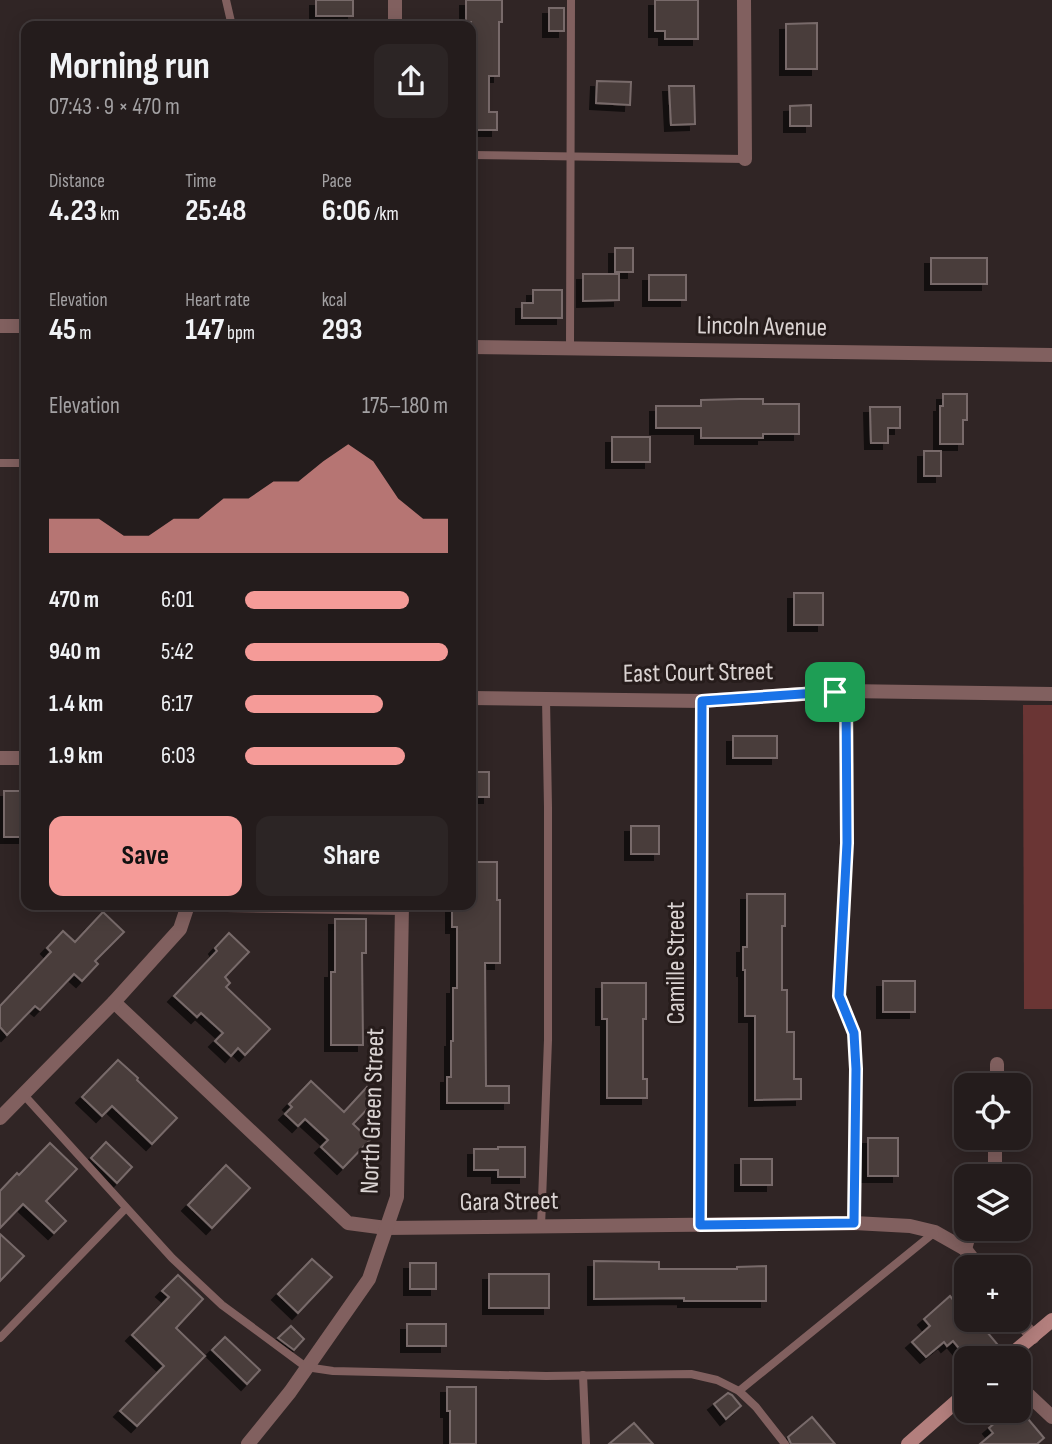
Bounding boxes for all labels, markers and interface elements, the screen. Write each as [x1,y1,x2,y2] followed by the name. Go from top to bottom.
[49,44,210,89] text: Morning run
[374,44,448,118] button: share
[49,93,180,121] text: 07:43 · 9 × 470 m
[49,170,105,193] text: Distance
[185,170,216,193] text: Time
[322,170,352,193] text: Pace
[49,193,97,229] text: 4.23
[185,193,246,229] text: 25:48
[322,193,371,229] text: 6:06
[97,203,120,226] text: km
[371,203,399,226] text: /km
[49,289,108,312] text: Elevation
[185,289,250,312] text: Heart rate
[322,289,347,312] text: kcal
[697,310,827,344] street label: Lincoln Avenue
[49,312,76,348] text: 45
[185,312,224,348] text: 147
[322,312,362,348] text: 293
[76,322,91,345] text: m
[224,322,255,345] text: bpm
[49,392,120,420] text: Elevation
[362,392,448,420] text: 175–180 m
[49,586,99,614] text: 470 m
[161,586,194,614] text: 6:01
[49,638,100,666] text: 940 m
[161,638,194,666] text: 5:42
[623,656,774,690] street label: East Court Street
[805,662,865,722] pin
[816,673,854,711] icon: arrive
[49,690,103,718] text: 1.4 km
[161,690,193,718] text: 6:17
[49,742,103,770] text: 1.9 km
[161,742,195,770] text: 6:03
[49,816,242,896] button: Save
[256,816,448,896] button: Share
[661,902,692,1024] street label: Camille Street
[355,1027,391,1195] street label: North Green Street
[954,1073,1031,1423] map controls
[954,1073,1031,1150] button: locate
[954,1164,1031,1241] button: layers
[459,1186,559,1218] street label: Gara Street
[954,1255,1031,1332] button: +
[954,1346,1031,1423] button: −

